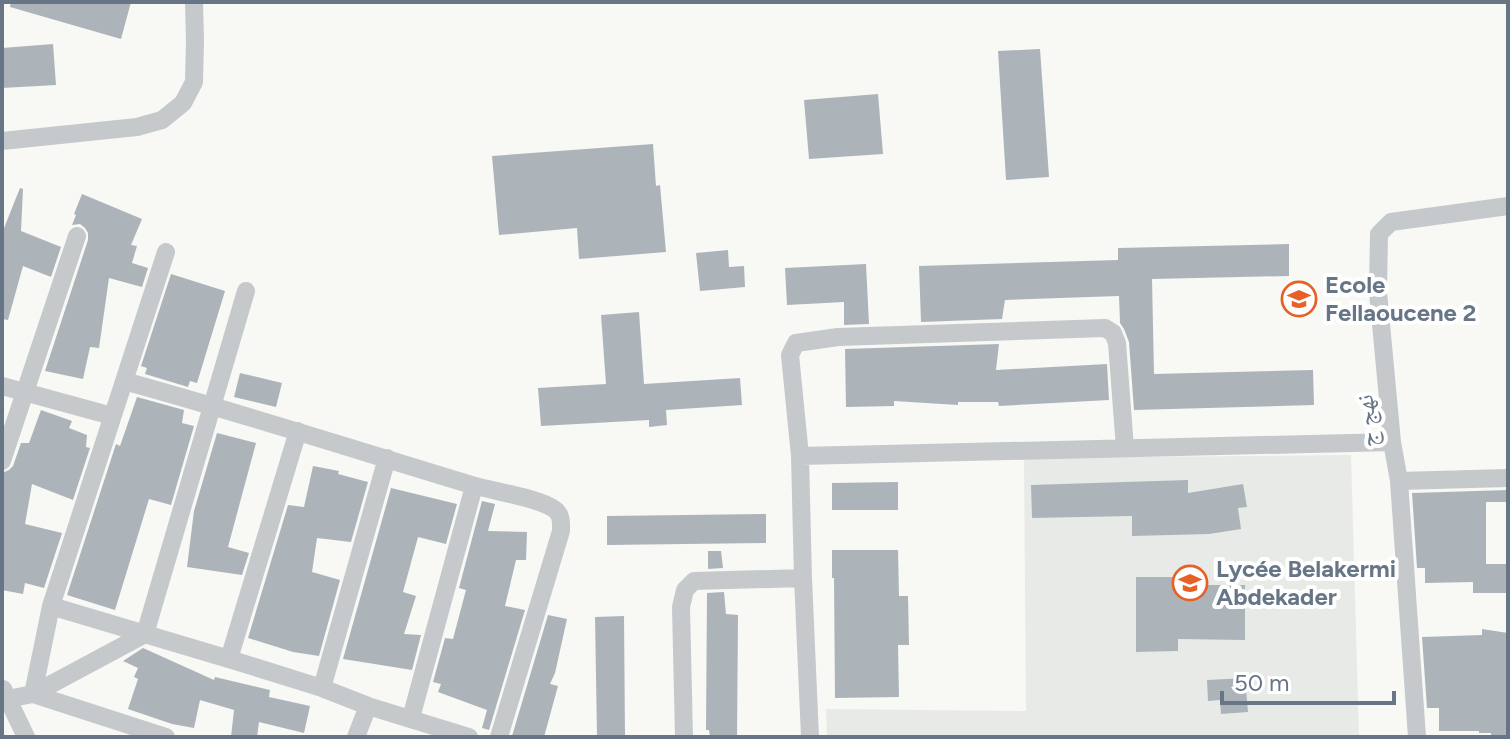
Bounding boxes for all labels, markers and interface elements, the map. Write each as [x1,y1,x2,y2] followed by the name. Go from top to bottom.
[1325,270,1477,327] place label: Ecole Fellaoucene 2
[1280,280,1318,318] school or university icon: Ecole Fellaoucene 2
[1349,393,1385,449] street label: نهج ج
[1216,554,1396,611] place label: Lycée Belakermi Abdekader
[1171,564,1209,602] school or university icon: Lycée Belakermi Abdekader
[1222,655,1394,705] scale bar
[1234,668,1290,697] text: 50 m

